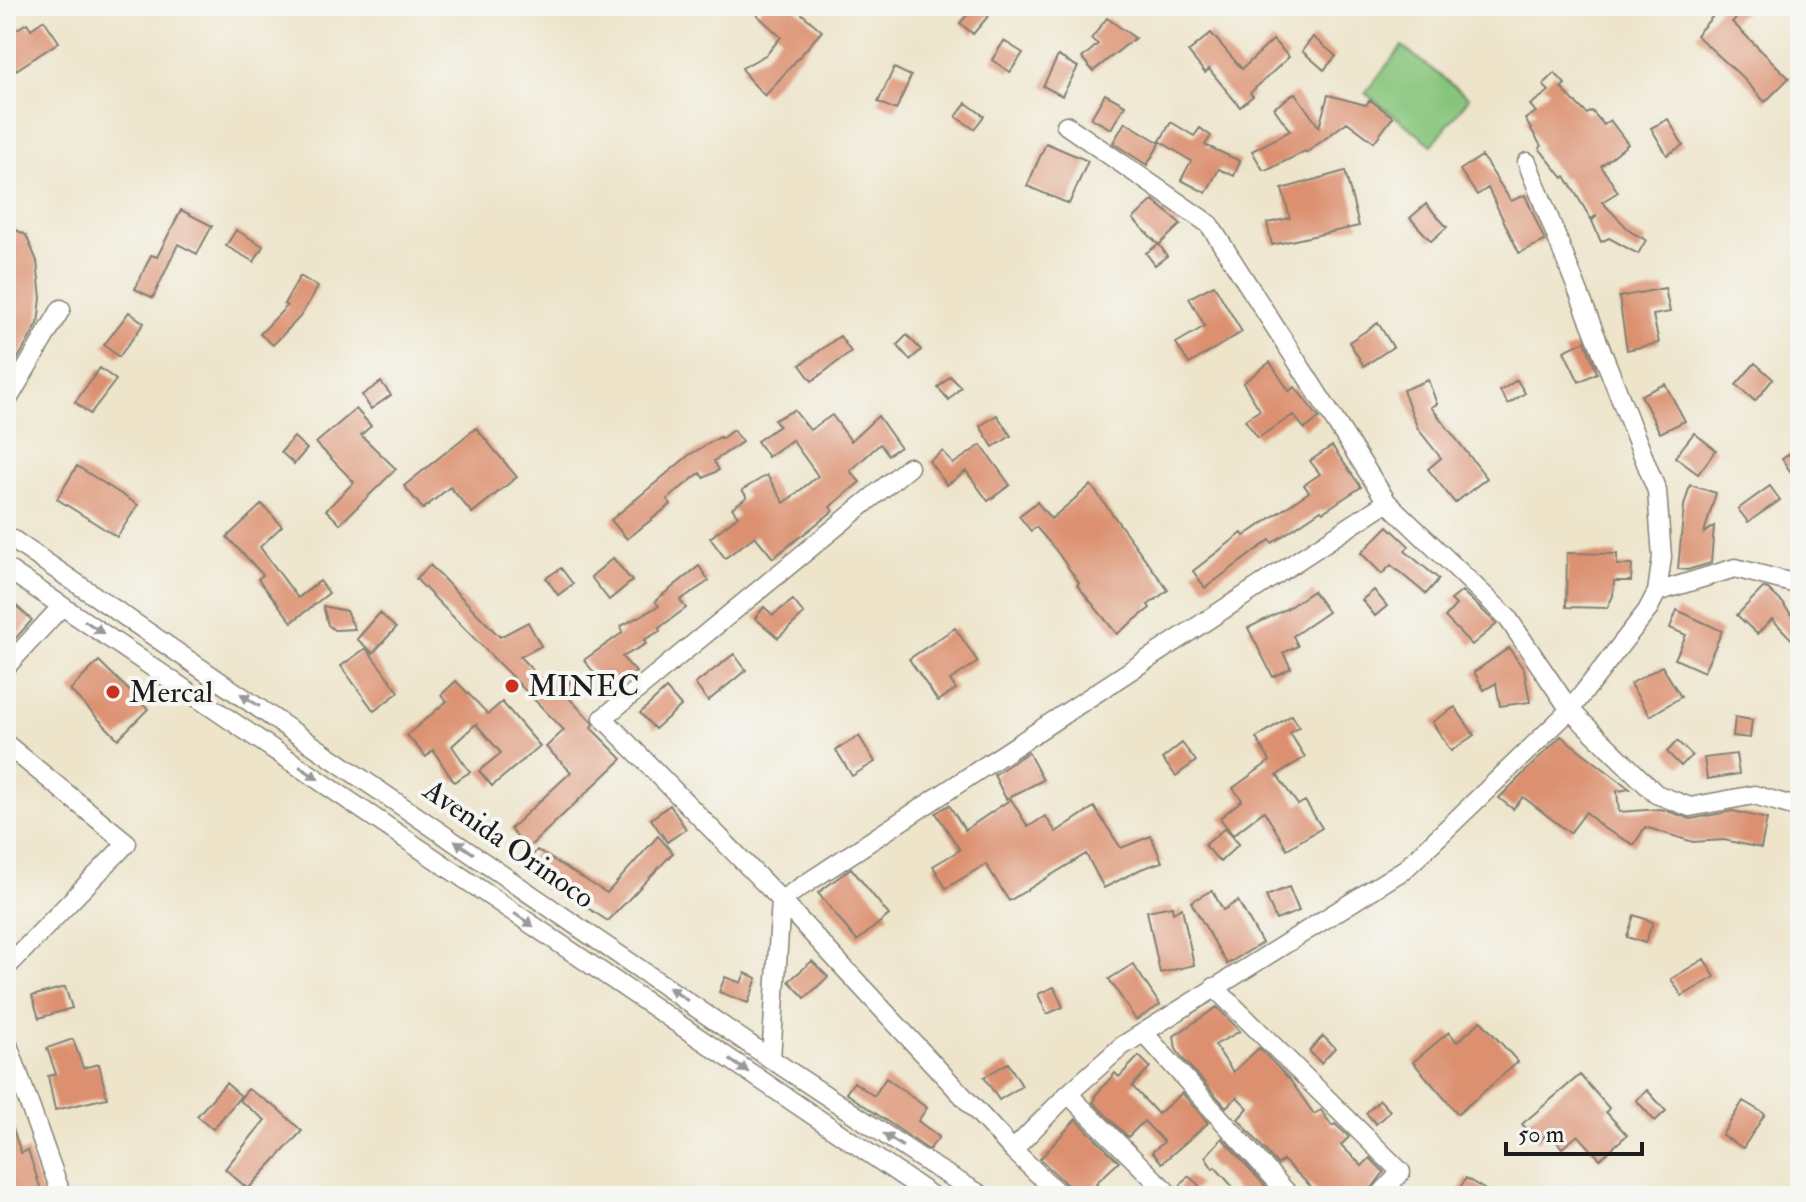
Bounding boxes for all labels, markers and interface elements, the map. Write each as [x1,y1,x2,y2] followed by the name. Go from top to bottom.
[83,620,104,635] one-way arrow
[528,668,640,705] place label: MINEC
[129,674,214,711] place label: Mercal
[503,677,521,695] marker: MINEC
[104,683,122,701] marker: Mercal
[239,692,260,707] one-way arrow
[298,766,319,781] one-way arrow
[416,771,602,917] street label: Avenida Orinoco
[453,840,474,855] one-way arrow
[513,912,535,926] one-way arrow
[668,987,689,1002] one-way arrow
[728,1058,750,1072] one-way arrow
[1506,1106,1642,1156] scale bar
[1518,1119,1565,1150] text: 50 m
[883,1133,904,1148] one-way arrow

